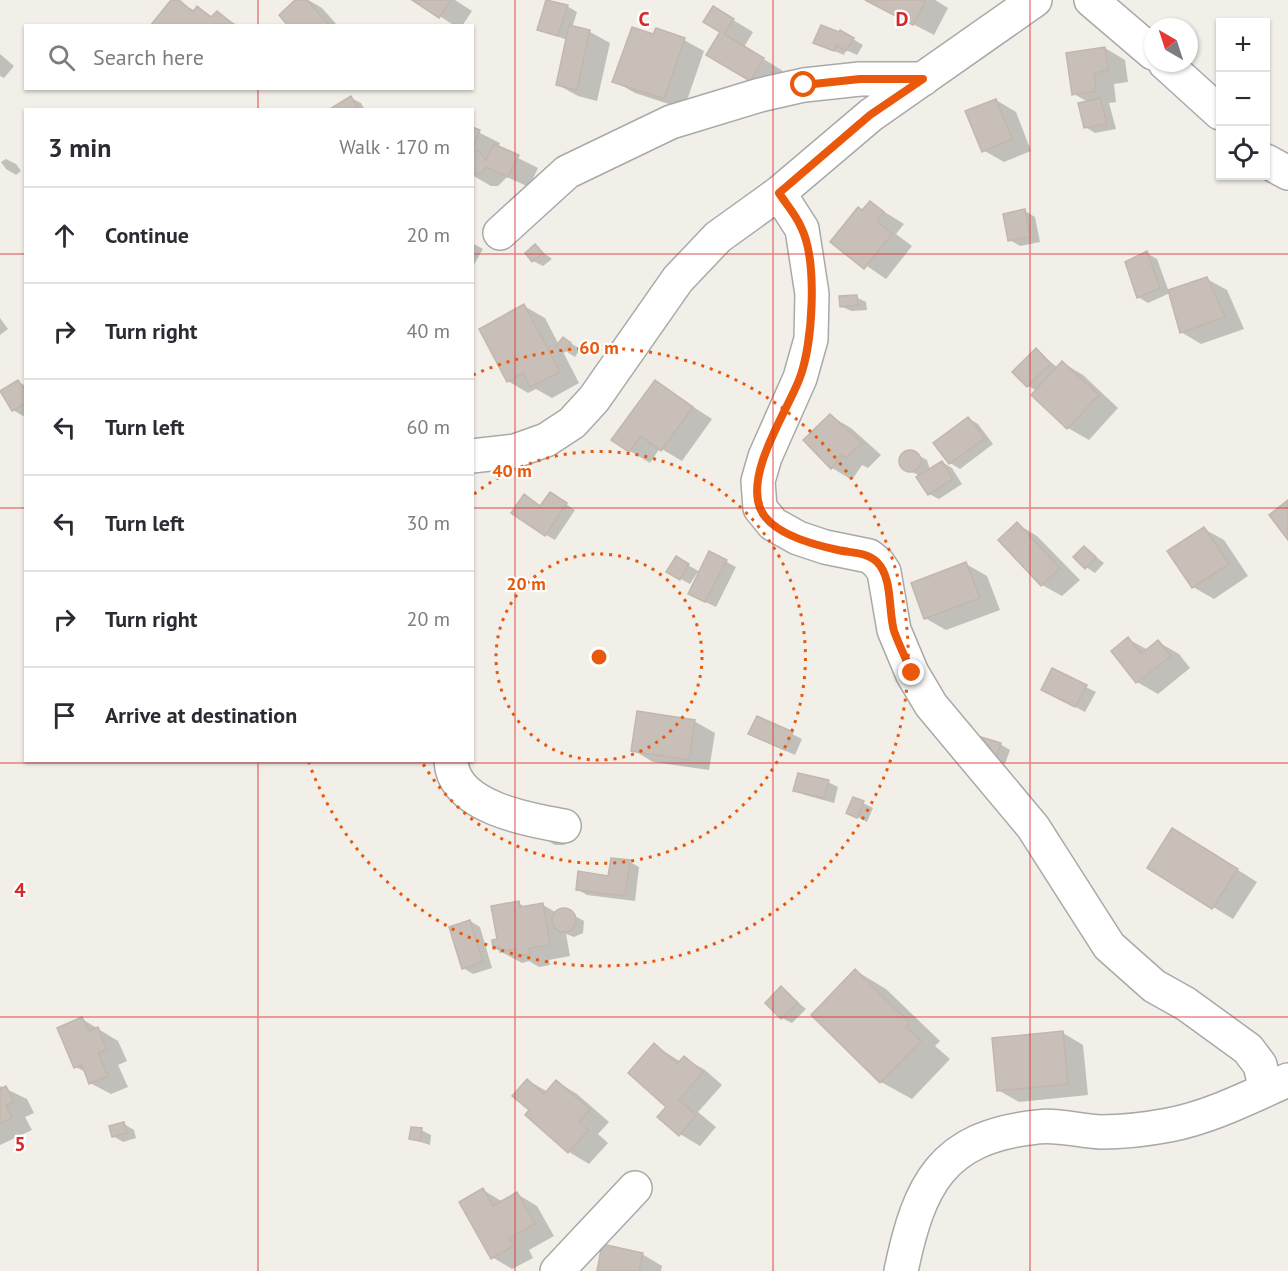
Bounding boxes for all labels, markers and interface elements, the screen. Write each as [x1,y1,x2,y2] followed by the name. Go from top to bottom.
[638,6,650,32] text: C
[896,6,909,32] text: D
[1144,18,1198,72] north arrow
[1216,18,1270,180] map controls
[1216,18,1270,72] button: +
[24,24,474,90] search box
[45,41,78,74] icon: search
[93,43,204,71] text: Search here
[790,71,816,97] route start
[1216,72,1270,126] button: −
[1216,126,1270,180] button: locate
[48,131,111,164] text: 3 min
[339,134,450,160] text: Walk · 170 m
[48,219,81,252] icon: ahead
[105,221,189,249] text: Continue
[407,222,450,248] text: 20 m
[48,315,81,348] icon: right
[105,317,197,345] text: Turn right
[407,318,450,344] text: 40 m
[579,336,619,359] text: 60 m
[48,411,81,444] icon: left
[105,413,185,441] text: Turn left
[407,414,450,440] text: 60 m
[492,459,532,482] text: 40 m
[48,507,81,540] icon: left
[105,509,185,537] text: Turn left
[407,510,450,536] text: 30 m
[506,572,546,595] text: 20 m
[48,603,81,636] icon: right
[105,605,197,633] text: Turn right
[407,606,450,632] text: 20 m
[589,647,609,667] centre of rings
[898,659,924,685] route end
[48,699,81,732] icon: arrive
[105,701,297,729] text: Arrive at destination
[14,877,26,903] text: 4
[14,1131,26,1157] text: 5

